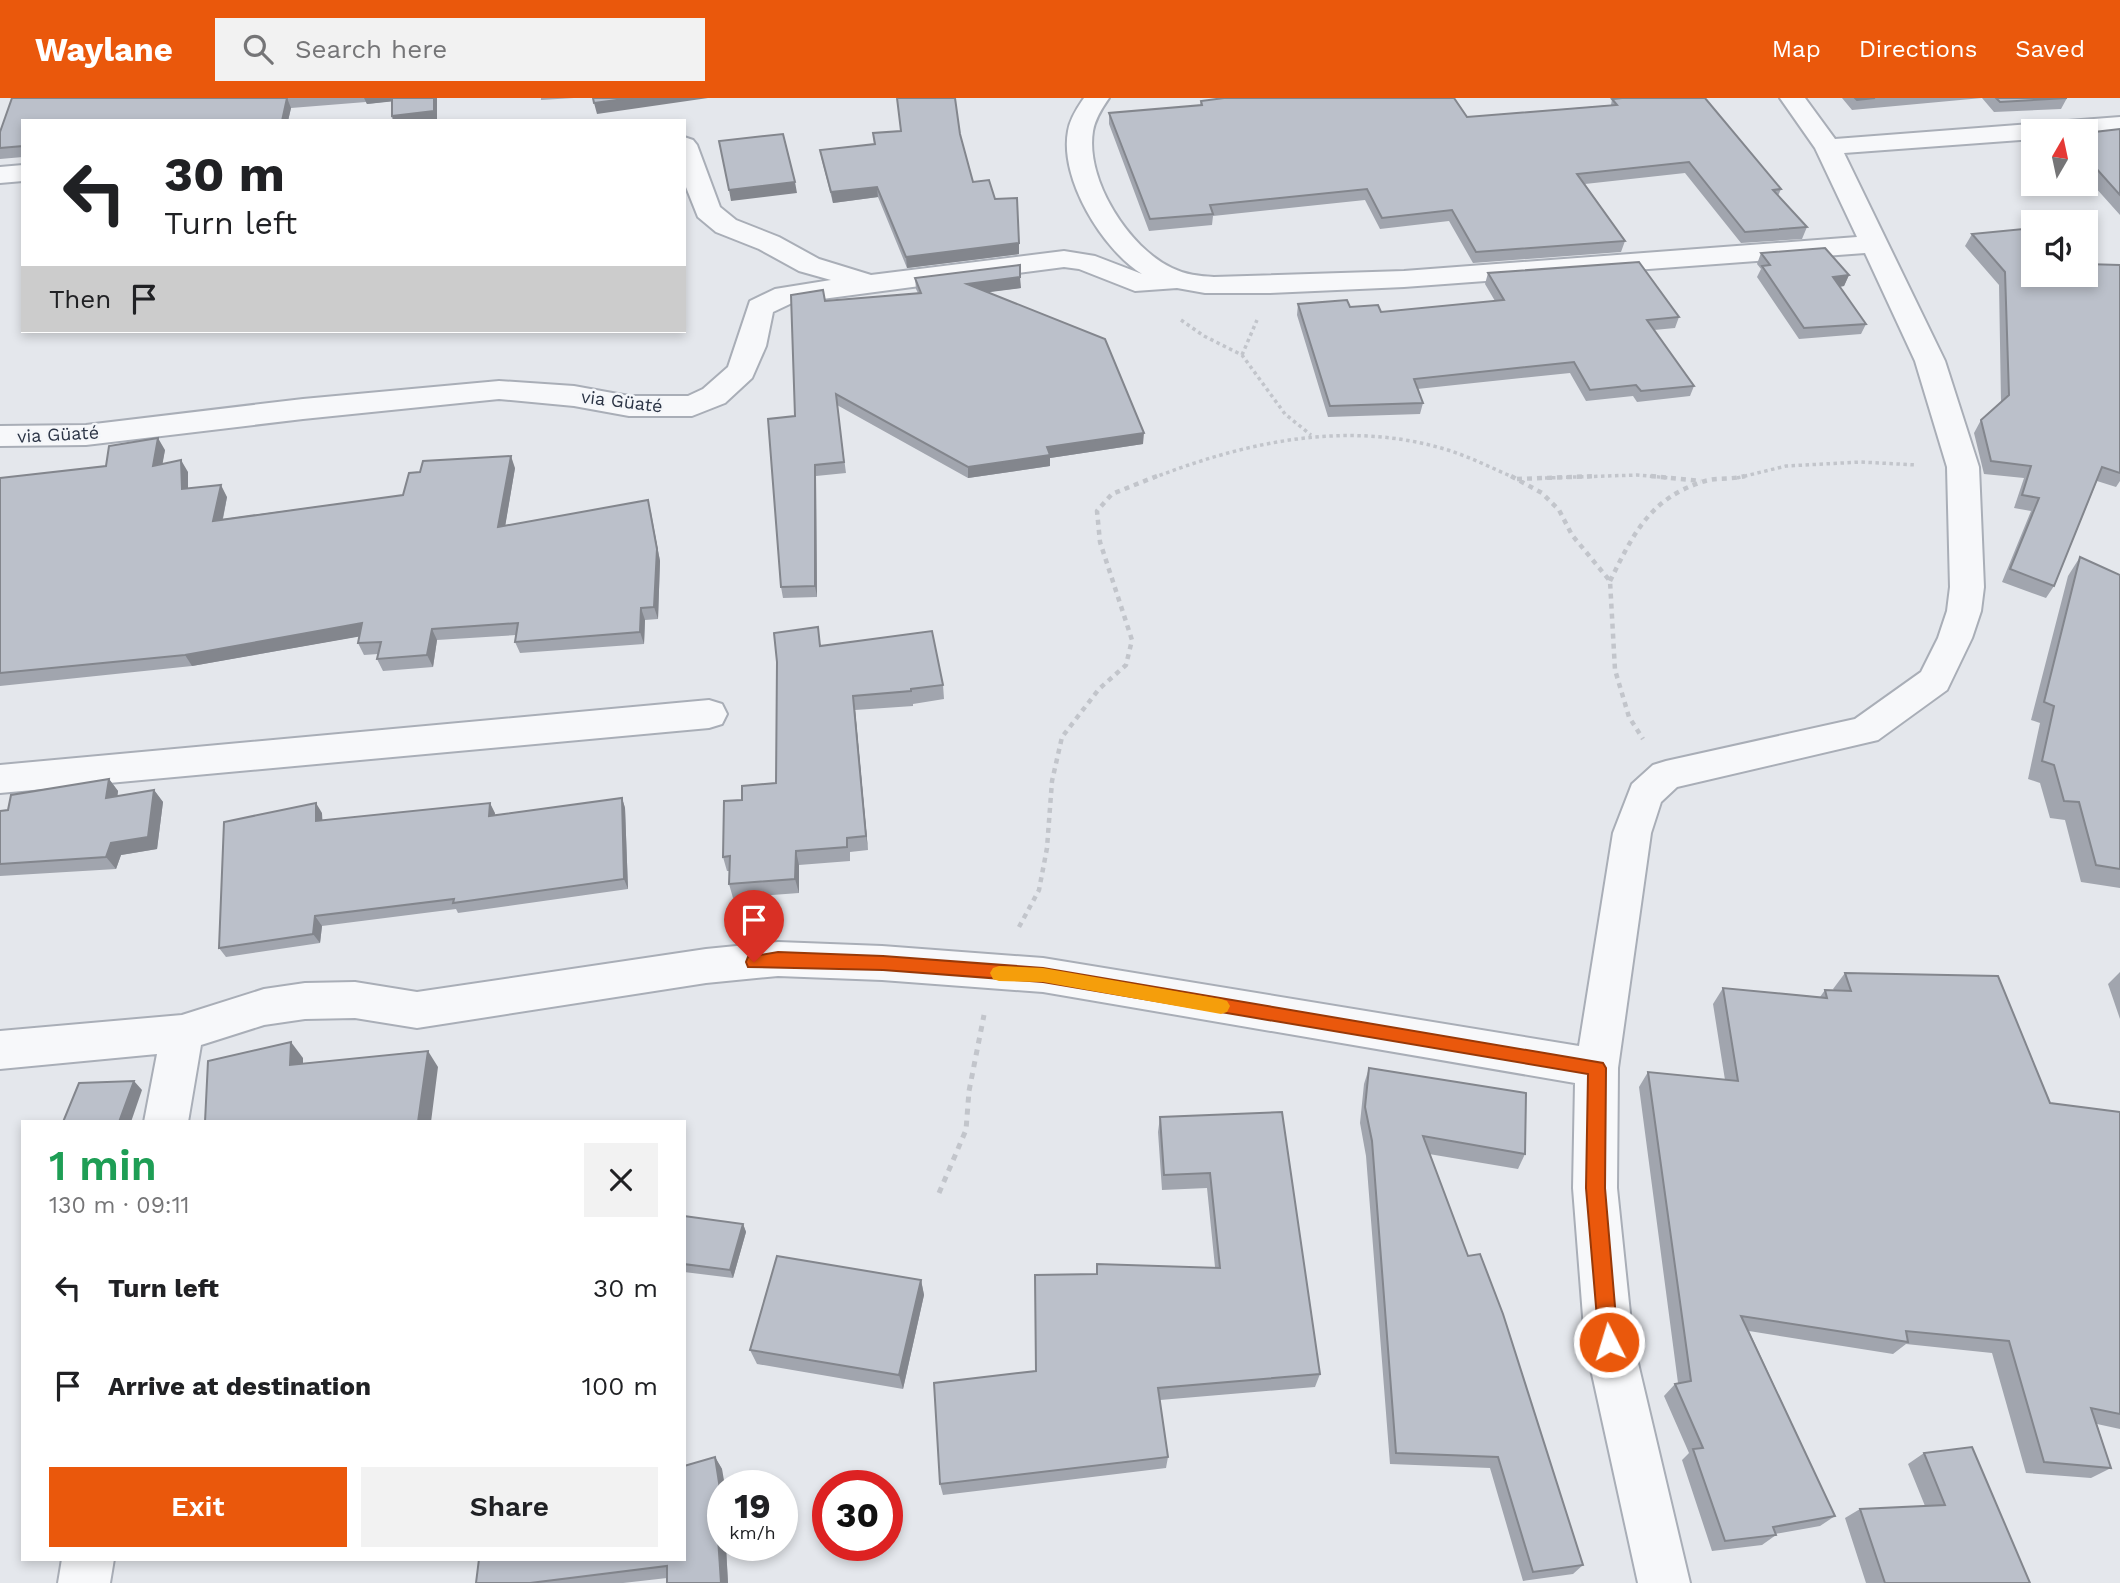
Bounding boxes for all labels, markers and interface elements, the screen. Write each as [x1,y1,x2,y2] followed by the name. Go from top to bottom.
[215,18,705,81] search box
[35,30,173,69] text: Waylane
[239,30,277,68] icon: search
[295,34,447,64] text: Search here
[1772,35,1821,63] text: Map
[1859,35,1977,63] text: Directions
[2015,35,2085,63] text: Saved
[2021,119,2098,196] north arrow
[2021,119,2098,287] map controls
[164,145,285,203] text: 30 m
[49,147,140,238] icon: left
[164,204,297,242] text: Turn left
[2021,210,2098,287] button: sound
[125,280,163,318] icon: arrive
[49,284,111,314] text: Then
[580,386,664,416] street label: via Güaté
[17,421,99,447] street label: via Güaté
[724,890,784,962] pin
[735,901,773,939] icon: arrive
[49,1141,157,1190] text: 1 min
[584,1143,658,1217] button: close
[49,1192,190,1219] text: 130 m · 09:11
[49,1269,87,1307] icon: left
[108,1273,219,1303] text: Turn left
[593,1273,658,1303] text: 30 m
[1572,1305,1646,1379] position arrow
[49,1367,87,1405] icon: arrive
[108,1371,371,1401] text: Arrive at destination
[582,1371,658,1401] text: 100 m
[49,1467,347,1547] button: Exit
[361,1467,658,1547] button: Share
[812,1470,903,1561] speed limit sign: 30
[734,1485,771,1527] text: 19
[729,1522,776,1543] text: km/h

